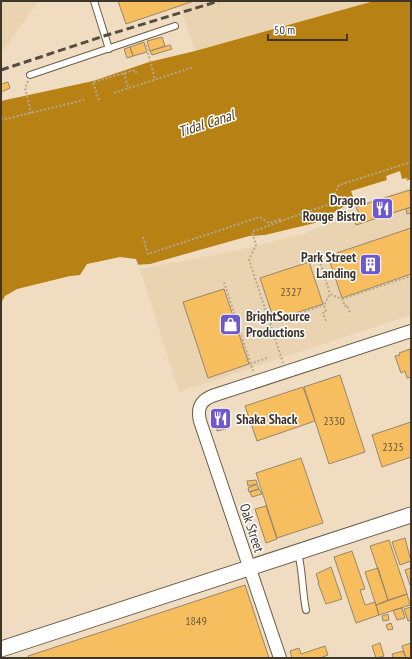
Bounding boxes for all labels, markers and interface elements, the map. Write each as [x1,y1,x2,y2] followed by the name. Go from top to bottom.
[268,16,347,42] scale bar
[274,22,295,37] text: 50 m
[176,105,238,141] water label: Tidal Canal
[303,191,366,225] place label: Dragon Rouge Bistro
[369,195,395,221] restaurant icon: Dragon Rouge Bistro
[301,248,356,282] place label: Park Street Landing
[358,252,384,278] building icon: Park Street Landing
[280,284,302,299] house number: 2327
[246,307,310,341] place label: BrightSource Productions
[217,311,243,337] shop icon: BrightSource Productions
[207,406,233,432] restaurant icon: Shaka Shack
[236,410,298,428] place label: Shaka Shack
[323,413,345,428] house number: 2330
[382,439,404,454] house number: 2325
[236,501,268,555] street label: Oak Street
[185,613,207,628] house number: 1849

